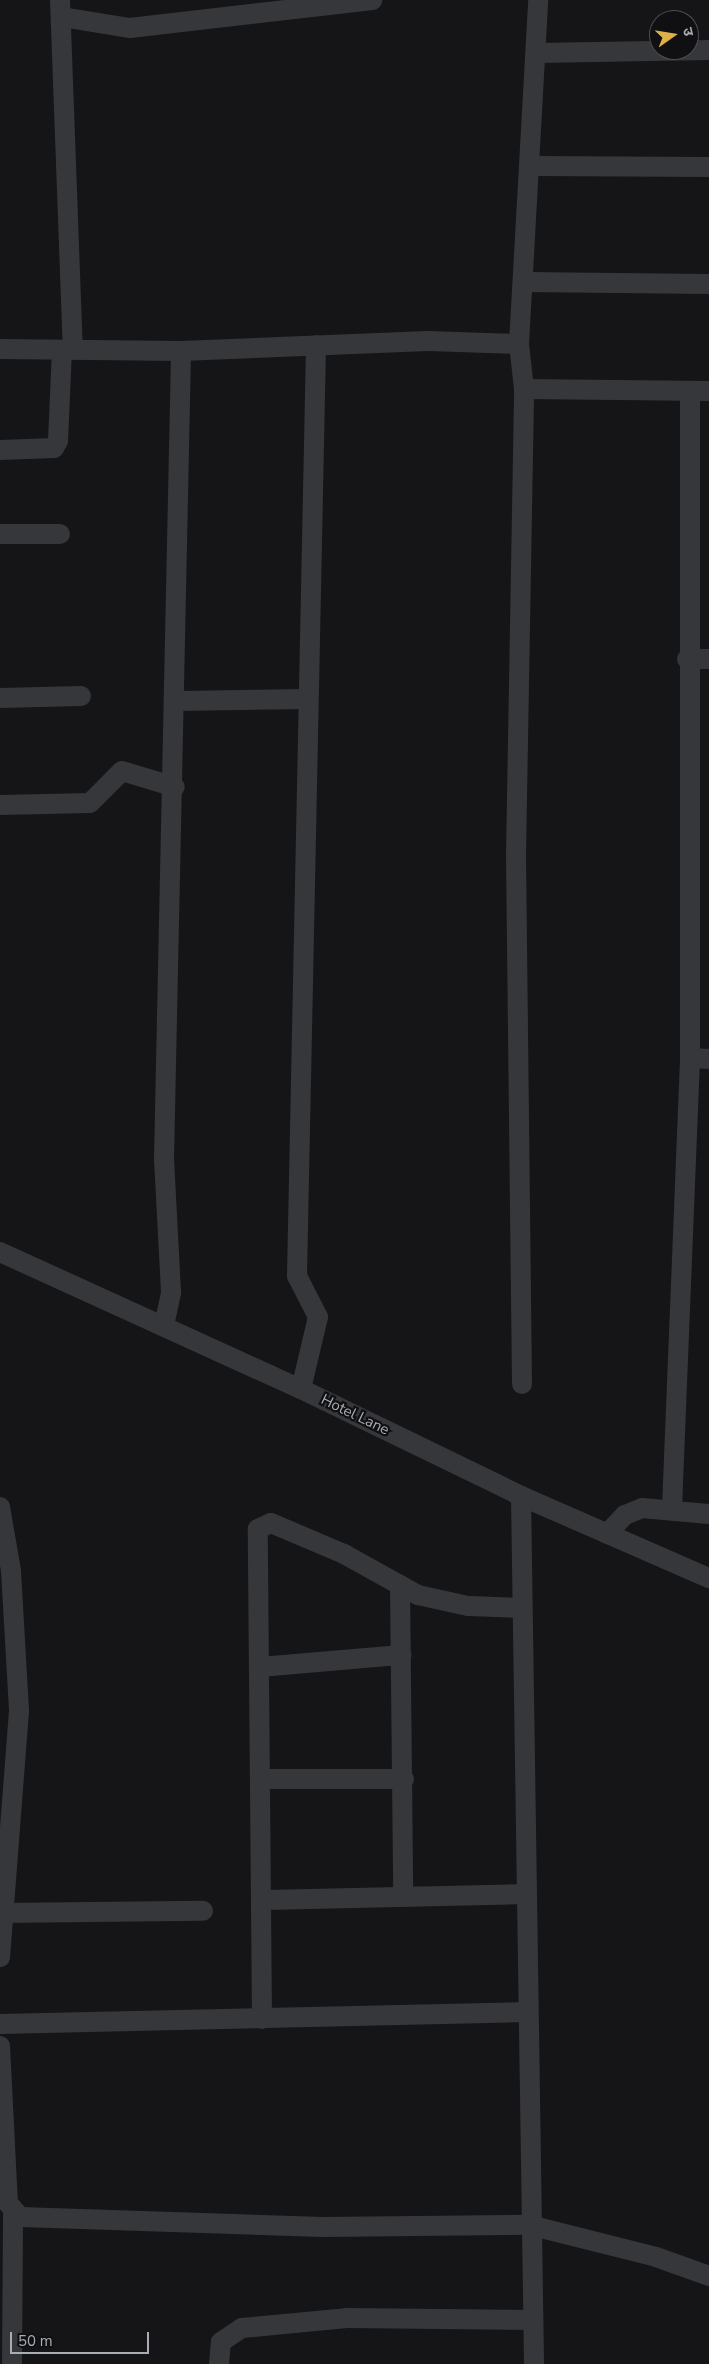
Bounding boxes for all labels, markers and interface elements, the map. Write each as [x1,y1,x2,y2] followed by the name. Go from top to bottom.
[649,10,699,60] north arrow
[678,26,698,38] text: उ
[318,1391,392,1439] street label: Hotel Lane
[12,2322,151,2354] scale bar
[18,2331,53,2351] text: 50 m

